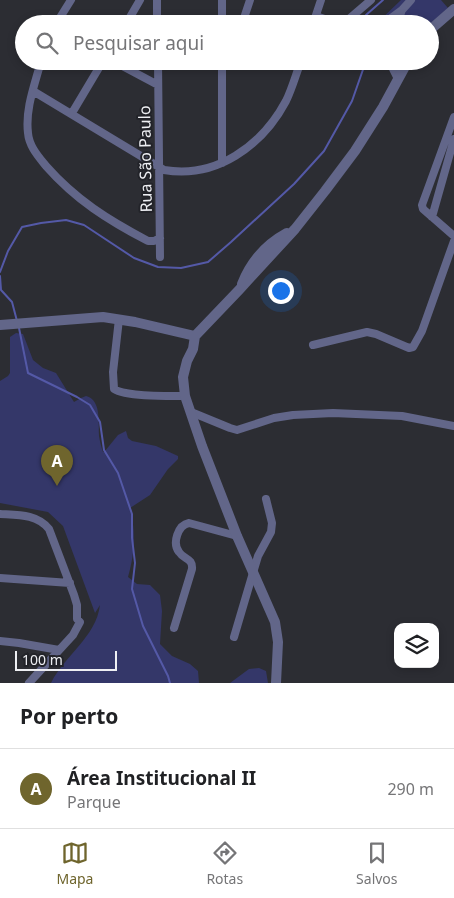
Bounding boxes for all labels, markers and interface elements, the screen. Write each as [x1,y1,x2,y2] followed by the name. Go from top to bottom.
[15,15,439,70] search box
[33,29,61,57] icon: search
[73,30,204,56] text: Pesquisar aqui
[133,105,157,213] street label: Rua São Paulo
[268,278,294,304] your location
[41,445,73,486] pin: A
[394,623,439,668] map controls
[394,623,439,668] button: layers
[15,648,118,671] scale bar
[22,650,63,669] text: 100 m
[20,702,118,730] text: Por perto
[67,765,256,791] text: Área Institucional II
[30,778,42,800] text: A
[387,778,434,800] text: 290 m
[67,791,121,813] text: Parque
[56,839,93,888] tab: Mapa
[206,839,243,888] tab: Rotas
[356,839,398,888] tab: Salvos

